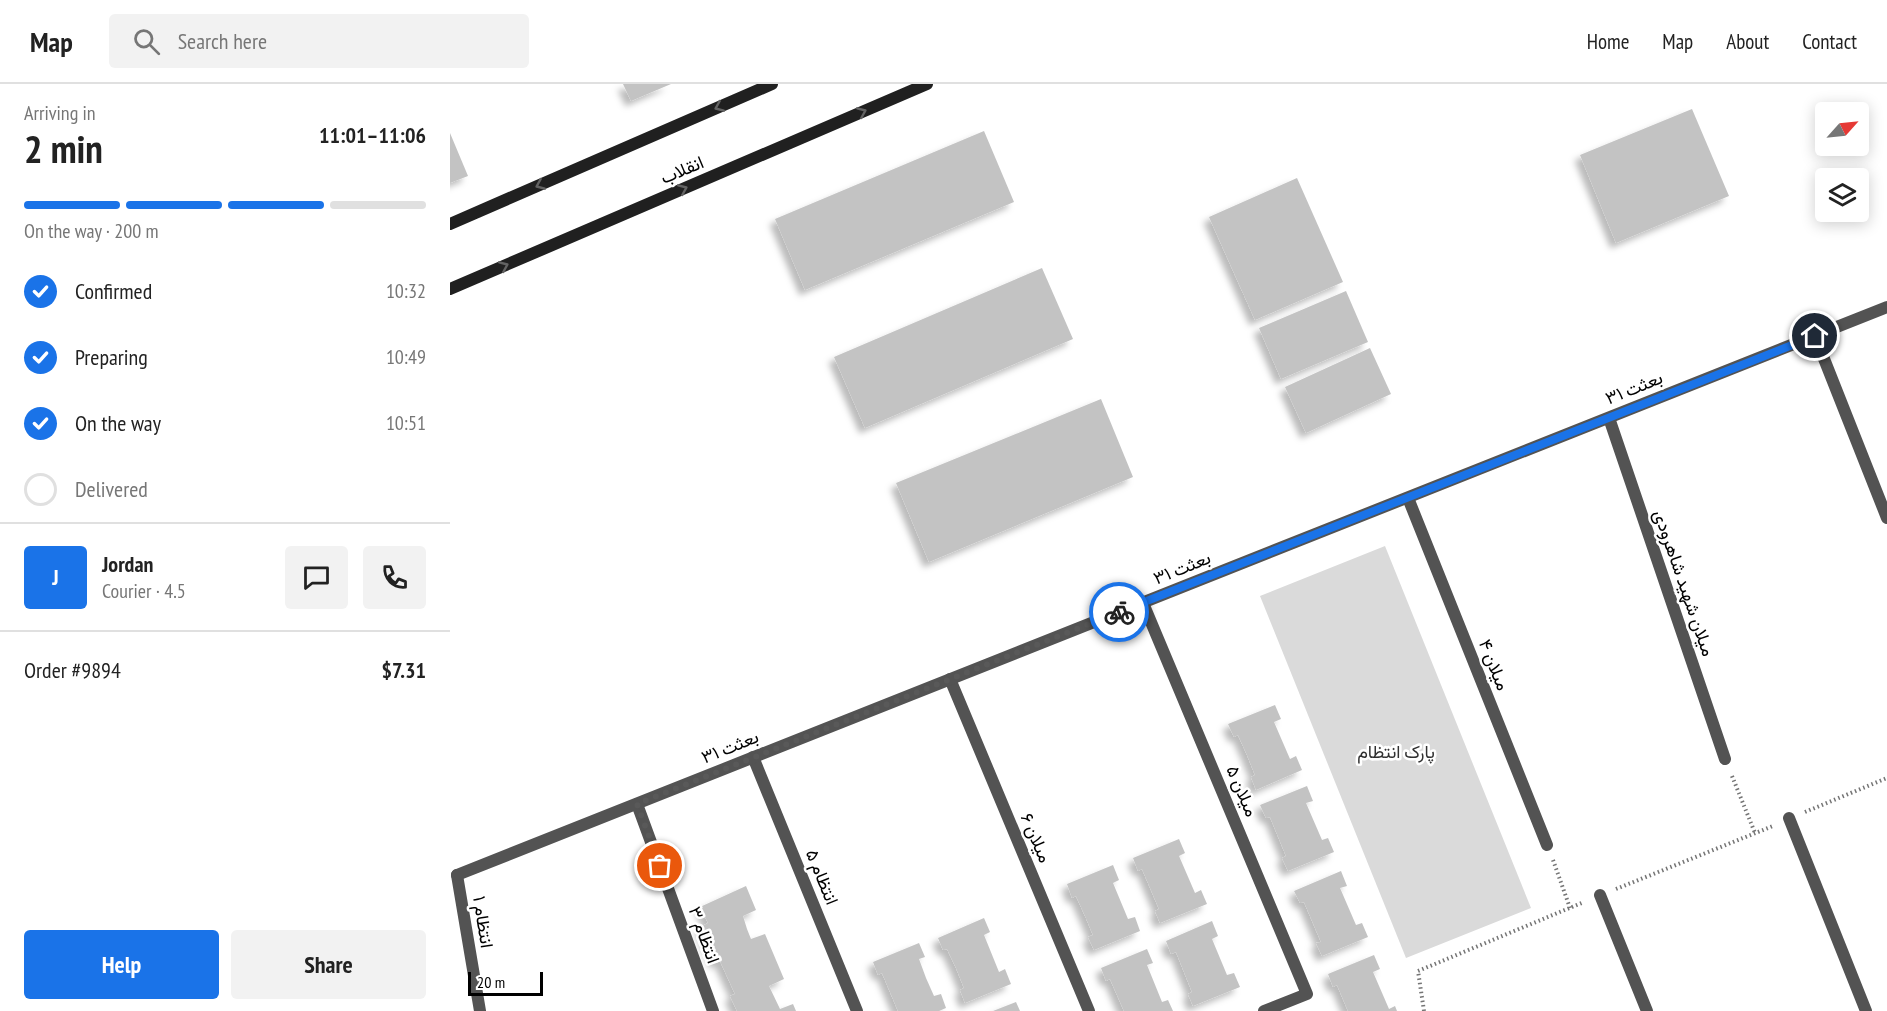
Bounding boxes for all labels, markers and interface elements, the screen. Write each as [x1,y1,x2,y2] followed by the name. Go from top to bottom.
[109,14,529,68] search box
[30,23,73,60] text: Map
[130,25,163,58] icon: search
[178,27,267,55] text: Search here
[1587,28,1629,55] text: Home
[1662,28,1693,55] text: Map
[1726,28,1769,55] text: About
[1802,28,1857,55] text: Contact
[24,100,96,126] text: Arriving in
[714,100,725,112] one-way arrow
[1815,102,1869,156] north arrow
[1815,102,1869,222] map controls
[856,107,867,119] one-way arrow
[319,121,426,149] text: 11:01–11:06
[24,123,103,174] text: 2 min
[657,150,707,189] street label: انقلاب
[1815,168,1869,222] button: layers
[535,178,546,190] one-way arrow
[677,184,688,196] one-way arrow
[24,218,159,244] text: On the way · 200 m
[497,261,508,273] one-way arrow
[24,275,57,308] icon: check
[75,277,152,305] text: Confirmed
[386,278,426,304] text: 10:32
[1789,310,1840,361] pin
[1798,319,1831,352] icon: home
[24,341,57,374] icon: check
[75,343,148,371] text: Preparing
[386,344,426,370] text: 10:49
[1602,366,1666,409] street label: بعثت ۳۱
[24,407,57,440] icon: check
[75,409,161,437] text: On the way
[386,410,426,436] text: 10:51
[75,475,148,503] text: Delivered
[1649,507,1720,659] street label: میلان شهید شاهرودی
[285,546,348,609] button: chat
[363,546,426,609] button: phone
[1150,546,1214,589] street label: بعثت ۳۱
[102,550,153,578] text: Jordan
[52,563,59,591] text: J
[102,578,186,604] text: Courier · 4.5
[1089,582,1149,642] courier
[1103,596,1136,629] icon: bike
[1474,636,1515,694] street label: میلان ۴
[24,656,121,684] text: Order #9894
[381,656,426,684] text: $7.31
[698,725,762,768] street label: بعثت ۳۱
[1357,740,1435,764] park label: پارک انتظام
[1221,762,1264,820] street label: میلان ۵
[1016,809,1057,866] street label: میلان ۶
[634,840,685,891] pin
[800,846,844,908] street label: انتظام ۵
[643,849,676,882] icon: bag
[467,894,499,950] street label: انتظام ۱
[683,903,725,967] street label: انتظام ۳
[24,930,219,999] button: Help
[231,930,426,999] button: Share
[468,969,543,996] scale bar
[477,972,505,992] text: 20 m

